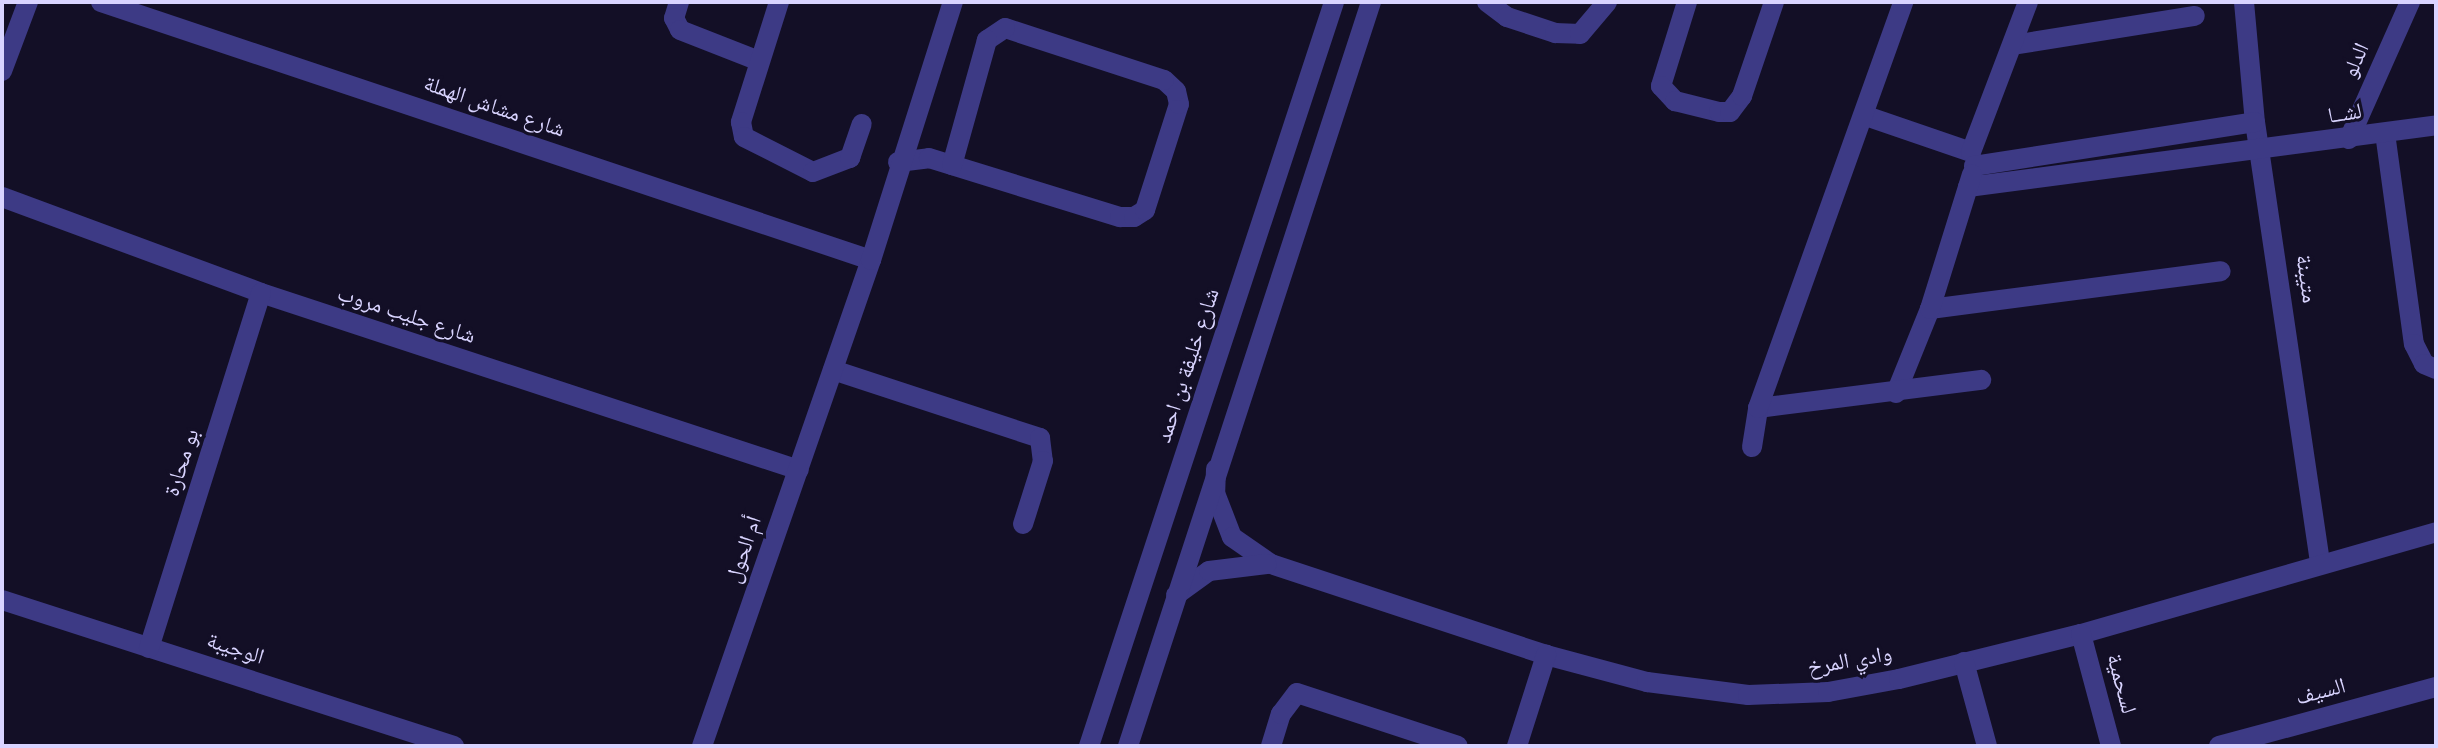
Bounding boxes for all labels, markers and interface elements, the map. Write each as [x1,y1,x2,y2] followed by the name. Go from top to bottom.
[2338,40,2376,82] street label: الدلو
[420,72,568,144] street label: شارع مشاش الهملة
[2326,99,2364,131] street label: لشــا
[2289,253,2321,305] street label: متيبنة
[334,281,478,351] street label: شارع جليب مروب
[1152,285,1226,447] street label: شارع خليفة بن احمد
[160,426,206,500] street label: بو محارة
[721,513,769,587] street label: أم الحول
[203,628,267,672] street label: الوجيبة
[1806,642,1894,682] street label: وادي المرخ
[2099,651,2141,717] street label: لسحمية
[2293,674,2349,712] street label: السيف

